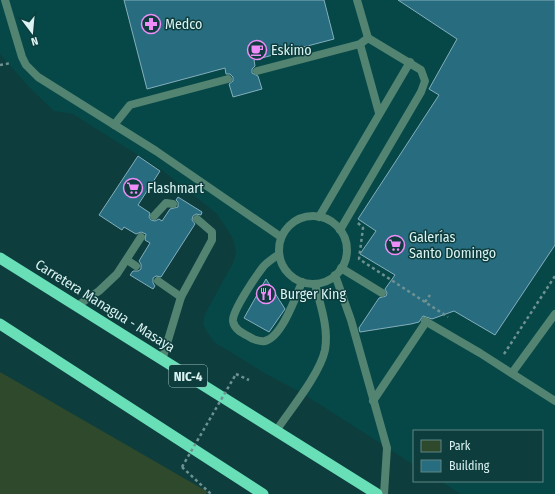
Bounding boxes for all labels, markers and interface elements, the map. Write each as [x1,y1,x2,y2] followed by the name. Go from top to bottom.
[12,12,52,52] north arrow
[140,13,162,35] pharmacy icon: Medco
[165,16,202,33] place label: Medco
[30,34,40,48] text: N
[246,39,268,61] cafe icon: Eskimo
[271,42,312,59] place label: Eskimo
[122,177,144,199] supermarket icon: Flashmart
[147,180,204,197] place label: Flashmart
[409,229,496,262] place label: Galerías Santo Domingo
[384,234,406,256] supermarket icon: Galerías Santo Domingo
[32,256,178,356] street label: Carretera Managua - Masaya
[255,283,277,305] restaurant icon: Burger King
[280,286,346,303] place label: Burger King
[169,365,207,387] road number: NIC-4
[413,430,543,482] legend
[449,439,471,453] text: Park
[449,459,490,473] text: Building

